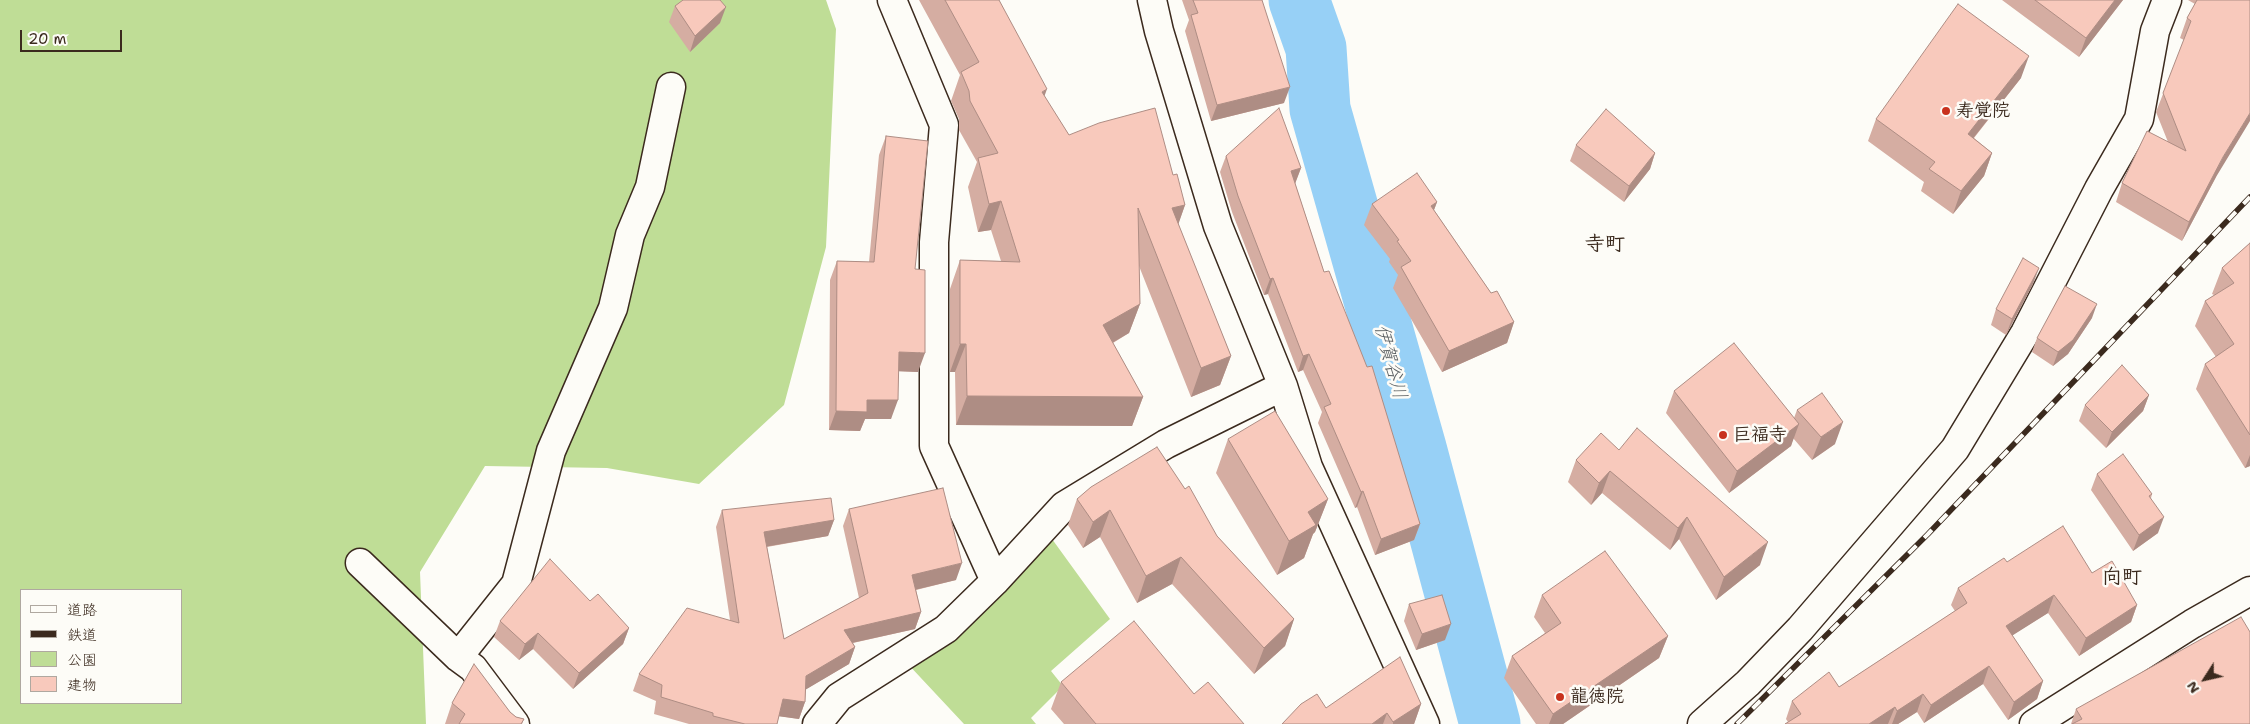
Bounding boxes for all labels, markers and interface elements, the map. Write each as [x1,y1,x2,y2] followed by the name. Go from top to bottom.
[22,20,125,52] scale bar
[28,29,67,49] text: 20 m
[1956,100,2010,122] place label: 寿覚院
[1940,105,1952,117] marker: 寿覚院
[1585,233,1625,257] district label: 寺町
[1369,322,1411,402] water label: 伊賀谷川
[1733,424,1787,446] place label: 巨福寺
[1717,429,1729,441] marker: 巨福寺
[2102,566,2142,590] district label: 向町
[20,589,182,704] legend
[67,600,97,620] text: 道路
[67,625,97,645] text: 鉄道
[67,650,97,670] text: 公園
[2180,654,2230,704] north arrow
[67,675,97,695] text: 建物
[2182,678,2203,697] text: N
[1570,686,1624,708] place label: 龍徳院
[1554,691,1566,703] marker: 龍徳院

